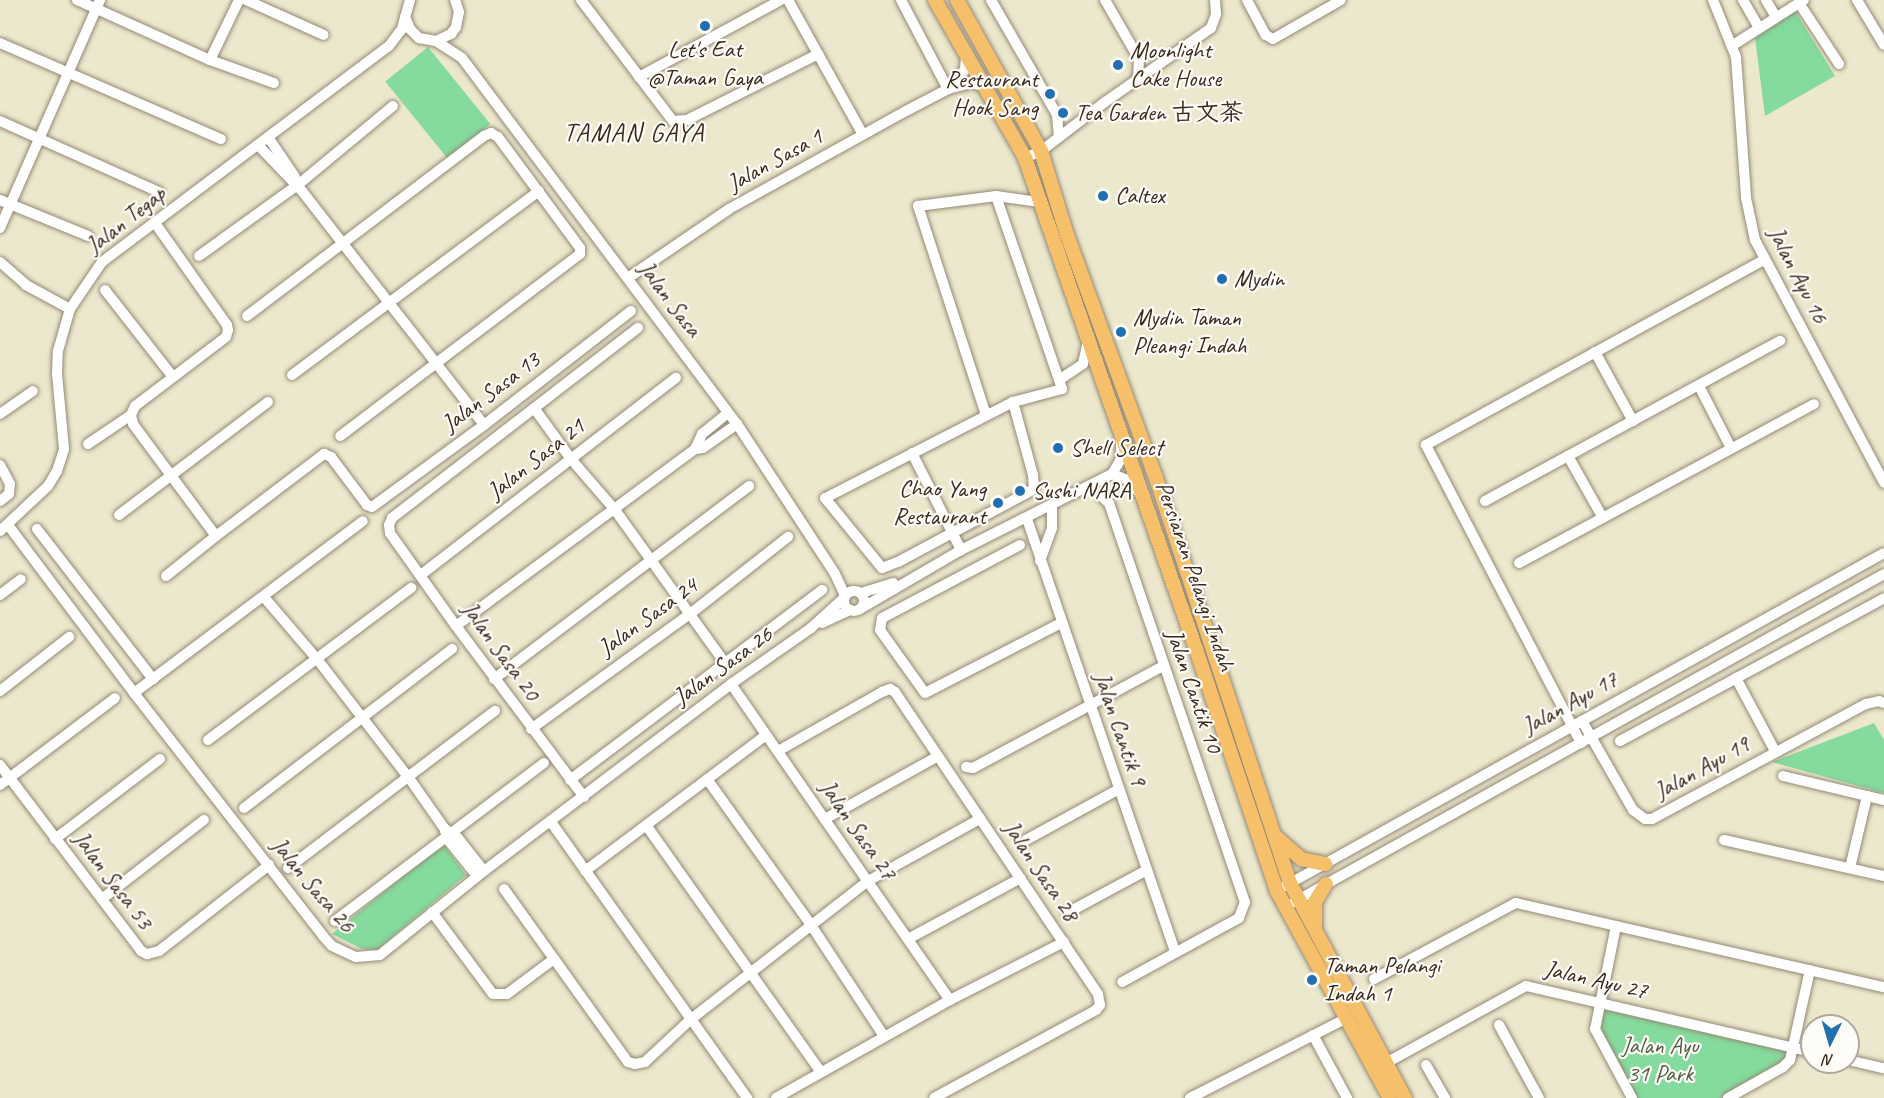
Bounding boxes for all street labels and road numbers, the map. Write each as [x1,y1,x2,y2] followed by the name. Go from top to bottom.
[722,122,828,198] street label: Jalan Sasa 1
[81,180,171,260] street label: Jalan Tegap
[1762,222,1834,328] street label: Jalan Ayu 16
[632,255,708,343] street label: Jalan Sasa
[436,346,546,438] street label: Jalan Sasa 13
[482,412,590,506] street label: Jalan Sasa 21
[1149,478,1241,674] street label: Persiaran Pelangi Indah
[593,572,703,662] street label: Jalan Sasa 24
[456,596,546,706] street label: Jalan Sasa 20
[668,621,778,711] street label: Jalan Sasa 26
[1159,625,1229,757] street label: Jalan Cantik 10
[1518,665,1622,741] street label: Jalan Ayu 17
[1087,668,1153,790] street label: Jalan Cantik 9
[1650,730,1754,806] street label: Jalan Ayu 19
[813,775,903,885] street label: Jalan Sasa 27
[997,815,1085,927] street label: Jalan Sasa 28
[67,825,159,935] street label: Jalan Sasa 53
[265,832,361,938] street label: Jalan Sasa 26
[1542,954,1650,1006] street label: Jalan Ayu 27

